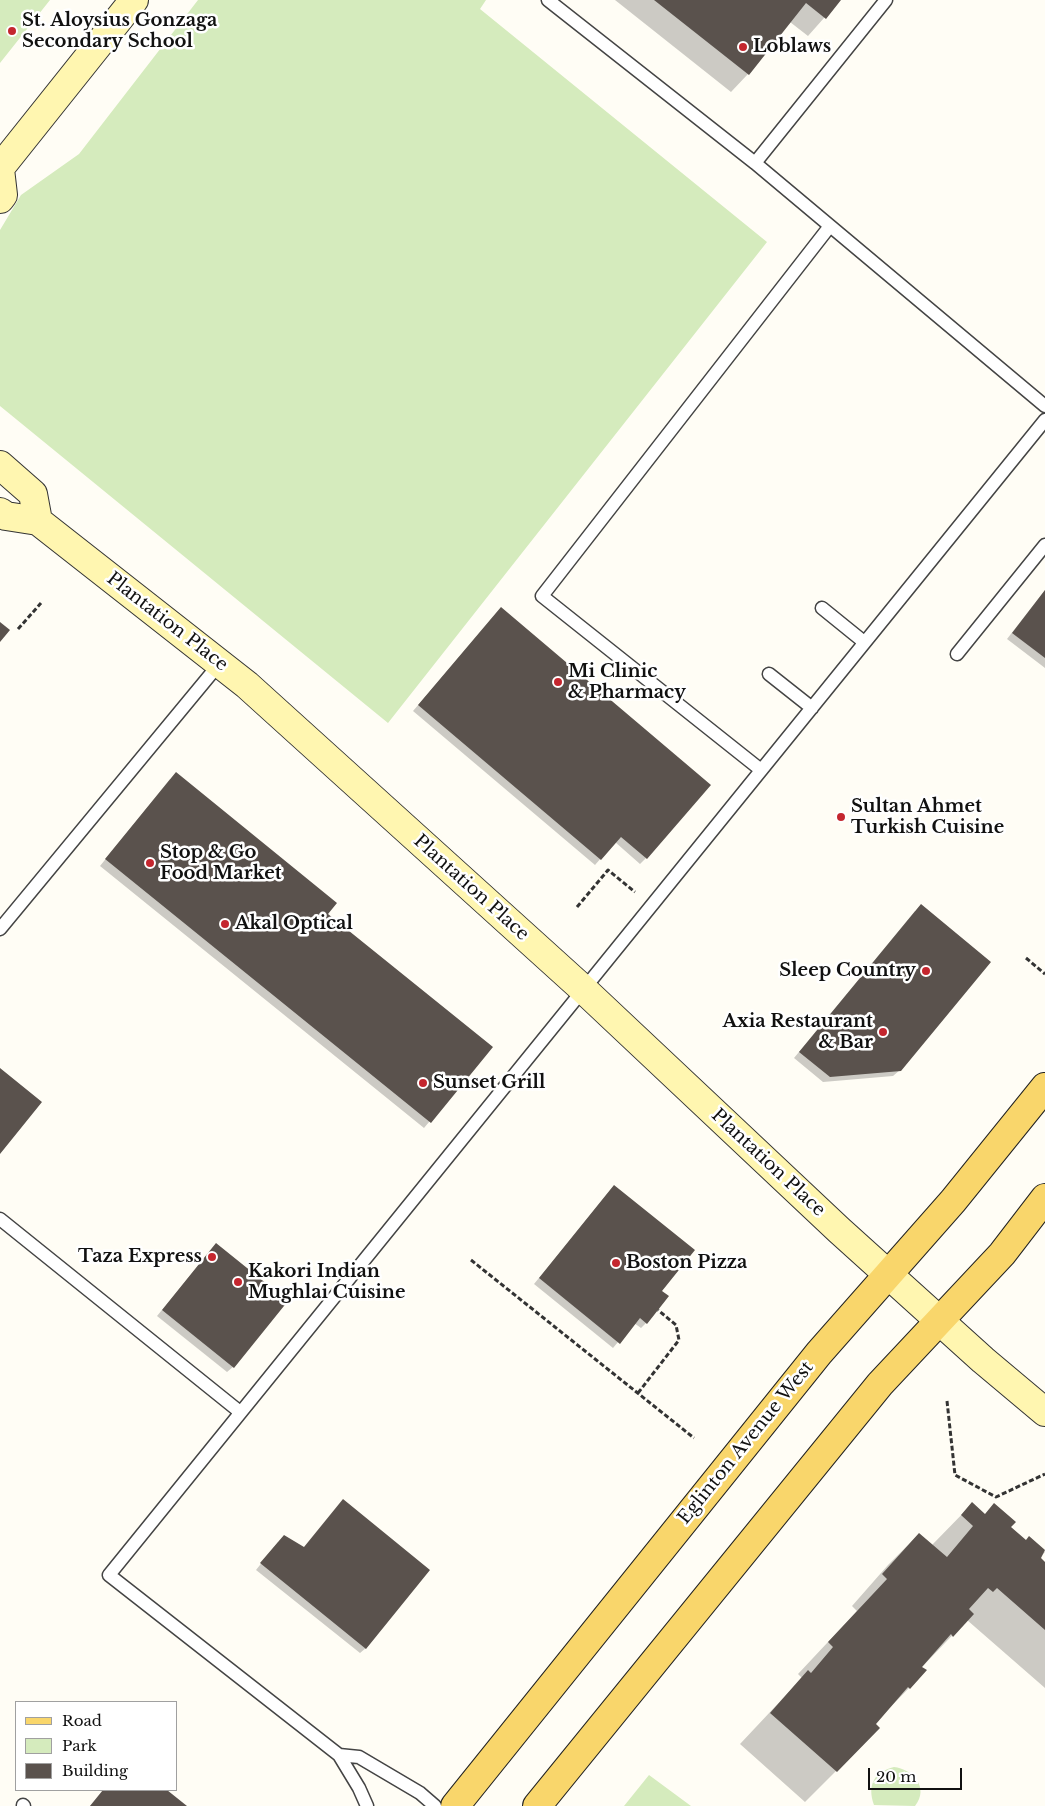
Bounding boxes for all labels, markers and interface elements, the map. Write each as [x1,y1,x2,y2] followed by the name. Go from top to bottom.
[22,10,217,52] place label: St. Aloysius Gonzaga Secondary School
[6,25,18,37] marker: St. Aloysius Gonzaga Secondary School
[753,36,831,58] place label: Loblaws
[737,41,749,53] marker: Loblaws
[102,568,232,676] street label: Plantation Place
[568,661,686,704] place label: Mi Clinic & Pharmacy
[552,676,564,688] marker: Mi Clinic & Pharmacy
[851,796,1004,839] place label: Sultan Ahmet Turkish Cuisine
[835,811,847,823] marker: Sultan Ahmet Turkish Cuisine
[409,831,533,945] street label: Plantation Place
[160,842,282,884] place label: Stop & Go Food Market
[144,857,156,869] marker: Stop & Go Food Market
[235,913,353,935] place label: Akal Optical
[219,918,231,930] marker: Akal Optical
[779,960,916,982] place label: Sleep Country
[920,965,932,977] marker: Sleep Country
[722,1011,873,1054] place label: Axia Restaurant & Bar
[877,1026,889,1038] marker: Axia Restaurant & Bar
[433,1072,545,1094] place label: Sunset Grill
[417,1077,429,1089] marker: Sunset Grill
[707,1105,829,1221] street label: Plantation Place
[78,1246,202,1268] place label: Taza Express
[206,1251,218,1263] marker: Taza Express
[626,1252,747,1274] place label: Boston Pizza
[610,1257,622,1269] marker: Boston Pizza
[248,1261,405,1304] place label: Kakori Indian Mughlai Cuisine
[232,1276,244,1288] marker: Kakori Indian Mughlai Cuisine
[674,1357,818,1529] street label: Eglinton Avenue West
[15,1701,178,1791] legend
[62,1711,102,1730] text: Road
[62,1736,97,1755] text: Park
[870,1758,964,1790] scale bar
[62,1761,128,1780] text: Building
[876,1767,916,1786] text: 20 m

